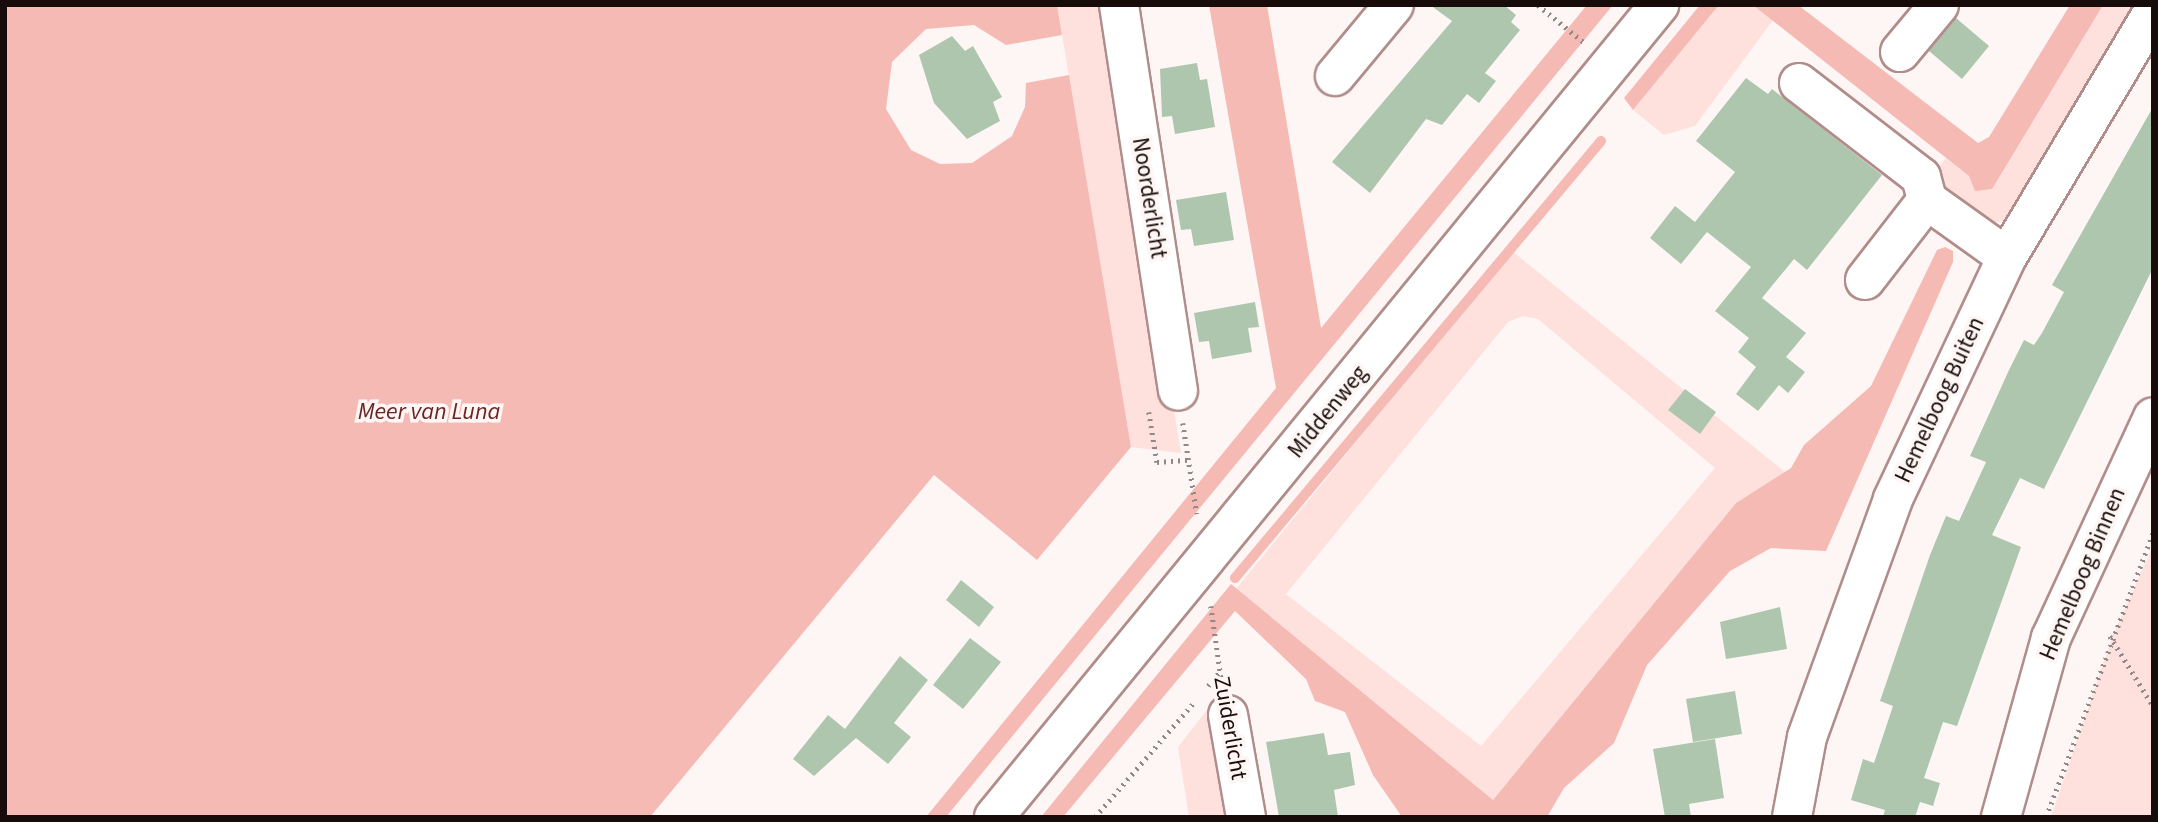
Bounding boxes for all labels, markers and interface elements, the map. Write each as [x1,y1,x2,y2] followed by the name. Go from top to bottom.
[1126,136,1172,260] street label: Noorderlicht
[1890,313,1990,487] street label: Hemelboog Buiten
[1282,360,1374,464] street label: Middenweg
[358,398,500,426] water label: Meer van Luna
[2034,483,2132,665] street label: Hemelboog Binnen
[1207,674,1253,782] street label: Zuiderlicht

